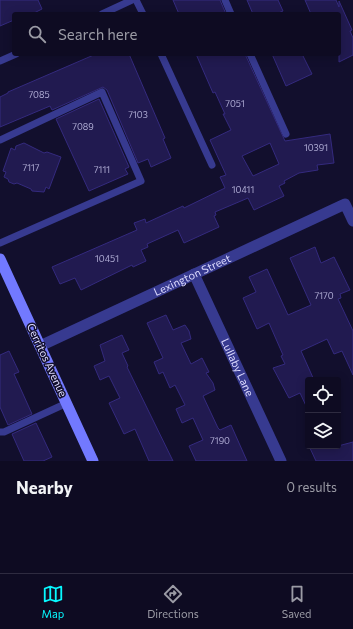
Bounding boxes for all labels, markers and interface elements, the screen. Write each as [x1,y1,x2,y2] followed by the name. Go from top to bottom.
[12,12,341,56] search box
[26,23,48,45] icon: search
[58,25,137,43] text: Search here
[28,89,50,100] house number: 7085
[225,98,245,109] house number: 7051
[128,109,148,120] house number: 7103
[72,121,94,132] house number: 7089
[304,142,328,153] house number: 10391
[22,162,40,173] house number: 7117
[94,164,110,175] house number: 7111
[232,184,254,195] house number: 10411
[151,251,233,298] street label: Lexington Street
[95,253,119,264] house number: 10451
[314,290,334,301] house number: 7170
[25,321,70,399] street label: Cerritos Avenue
[219,336,257,398] street label: Lullaby Lane
[305,377,341,449] map controls
[305,377,341,413] button: locate
[305,413,341,449] button: layers
[210,435,230,446] house number: 7190
[16,477,73,498] text: Nearby
[286,479,337,495] text: 0 results
[42,583,64,620] tab: Map
[147,583,199,620] tab: Directions
[282,583,311,620] tab: Saved

